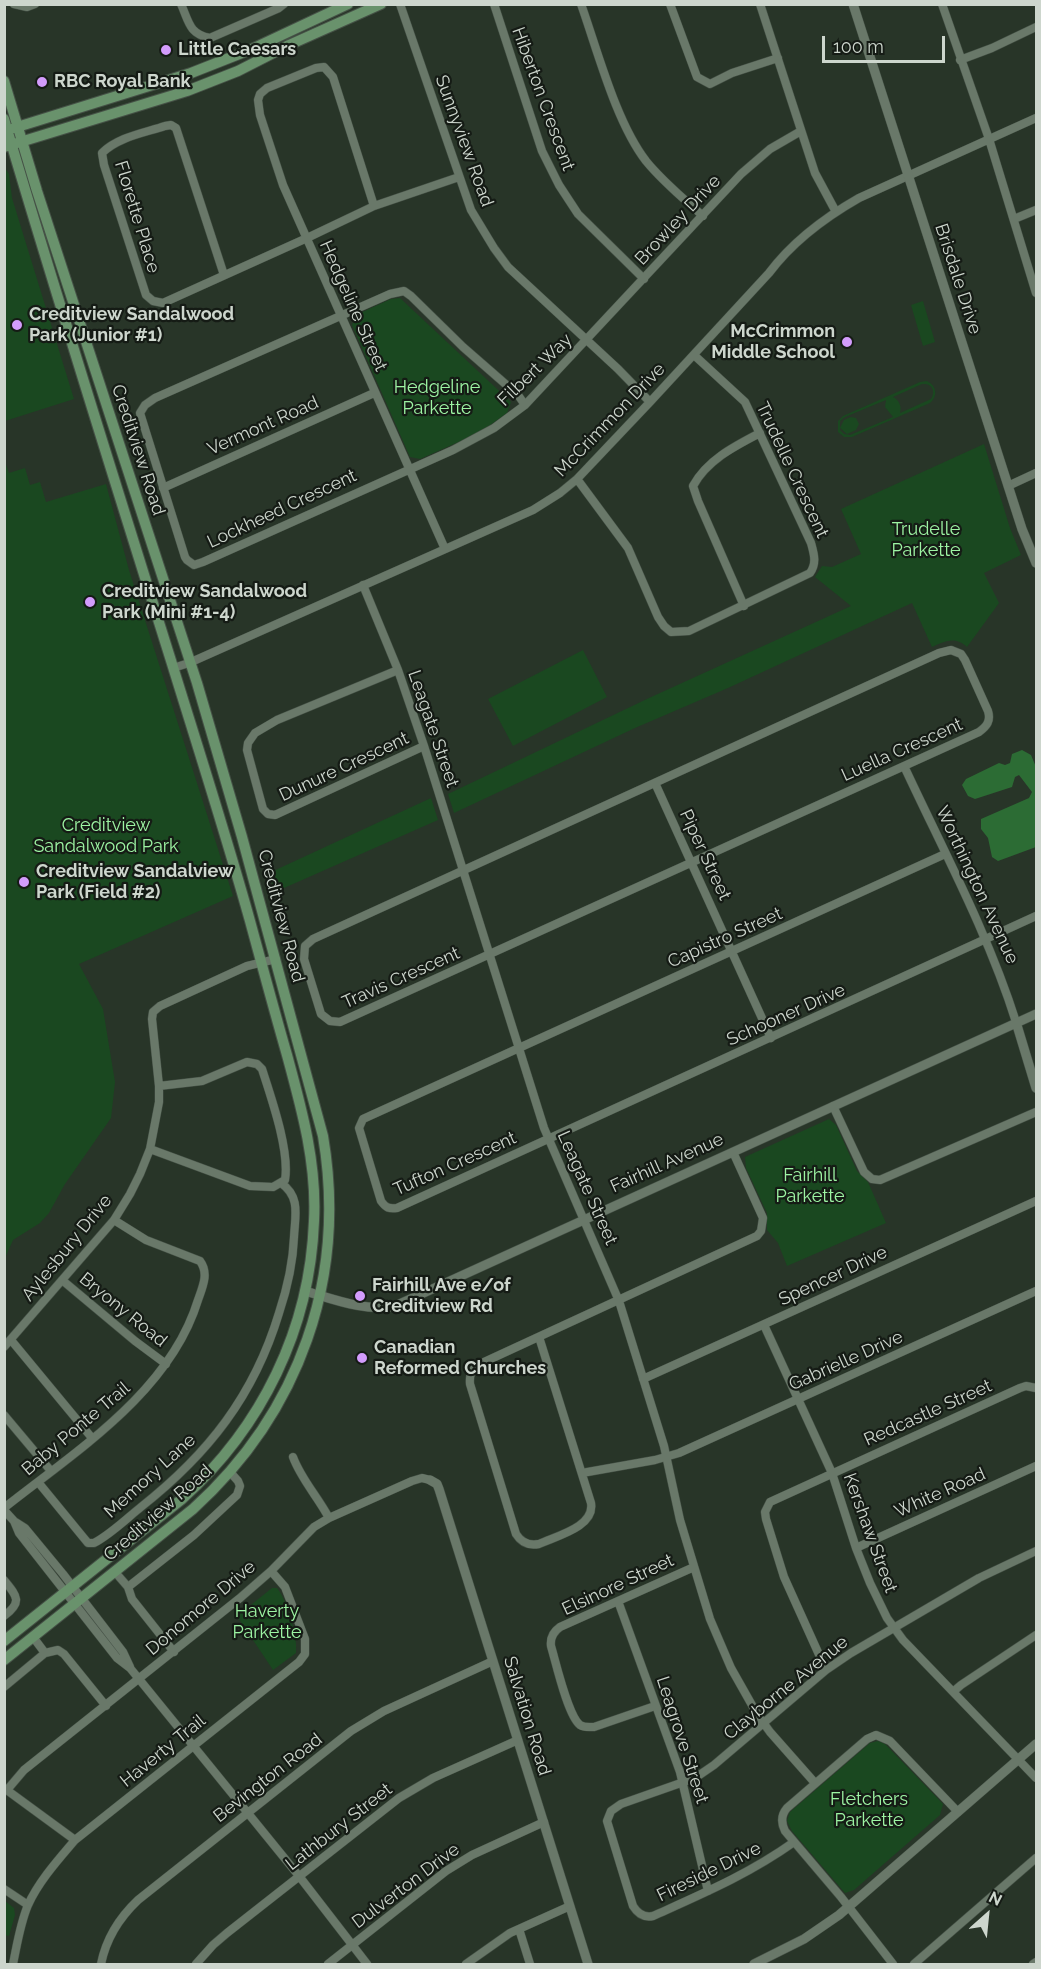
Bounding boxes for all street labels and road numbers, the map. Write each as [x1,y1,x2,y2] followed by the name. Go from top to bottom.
[507,24,579,174] street label: Hiberton Crescent
[430,72,498,210] street label: Sunnyview Road
[110,158,164,276] street label: Florette Place
[631,170,725,270] street label: Browley Drive
[930,221,986,337] street label: Brisdale Drive
[314,237,392,375] street label: Hedgeline Street
[493,329,577,411] street label: Filbert Way
[550,359,670,481] street label: McCrimmon Drive
[107,382,169,518] street label: Creditview Road
[204,392,322,460] street label: Vermont Road
[751,399,833,541] street label: Trudelle Crescent
[204,465,360,553] street label: Lockheed Crescent
[403,668,463,790] street label: Leagate Street
[838,714,966,786] street label: Luella Crescent
[276,728,412,806] street label: Dunure Crescent
[931,803,1023,967] street label: Worthington Avenue
[675,806,735,904] street label: Piper Street
[253,847,309,985] street label: Creditview Road
[664,903,786,973] street label: Capistro Street
[339,942,463,1014] street label: Travis Crescent
[723,979,849,1051] street label: Schooner Drive
[390,1127,520,1201] street label: Tufton Crescent
[552,1128,622,1248] street label: Leagate Street
[607,1128,727,1198] street label: Fairhill Avenue
[17,1190,117,1306] street label: Aylesbury Drive
[775,1241,891,1311] street label: Spencer Drive
[75,1268,171,1352] street label: Bryony Road
[786,1326,906,1396] street label: Gabrielle Drive
[861,1375,995,1451] street label: Redcastle Street
[18,1378,134,1480] street label: Baby Ponte Trail
[100,1429,200,1523] street label: Memory Lane
[99,1460,217,1566] street label: Creditview Road
[891,1463,989,1523] street label: White Road
[838,1470,902,1596] street label: Kershaw Street
[559,1550,677,1620] street label: Elsinore Street
[142,1556,260,1660] street label: Donomore Drive
[720,1631,852,1745] street label: Clayborne Avenue
[499,1654,555,1778] street label: Salvation Road
[651,1674,713,1806] street label: Leagrove Street
[116,1710,210,1792] street label: Haverty Trail
[209,1729,327,1827] street label: Bevington Road
[281,1779,397,1875] street label: Lathbury Street
[653,1838,765,1906] street label: Fireside Drive
[348,1839,464,1933] street label: Dulverton Drive

